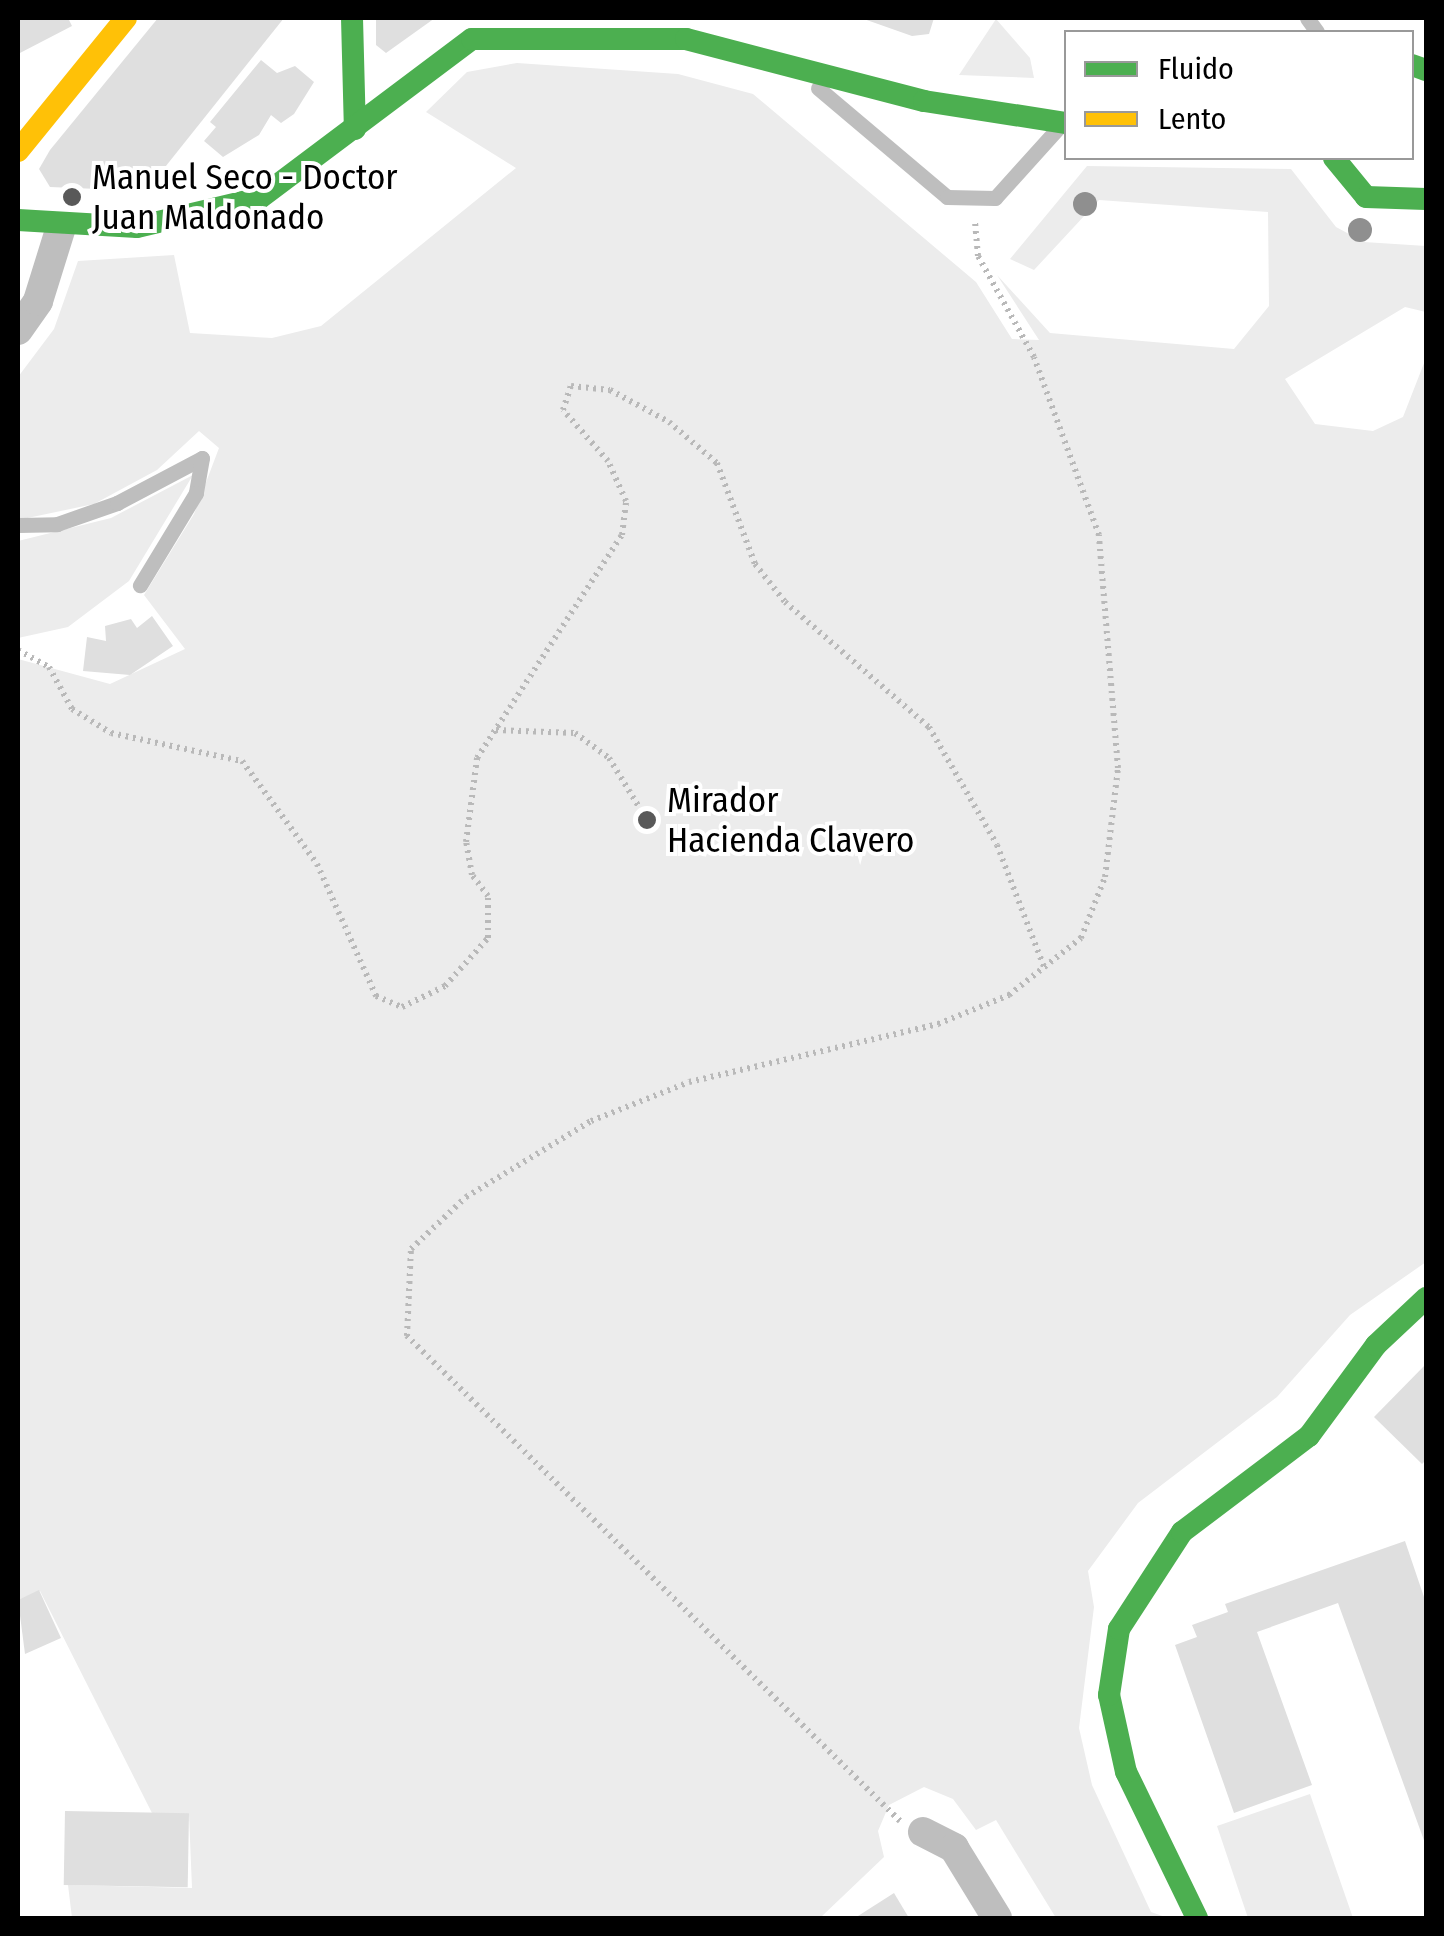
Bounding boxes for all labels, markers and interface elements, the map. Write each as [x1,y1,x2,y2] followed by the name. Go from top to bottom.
[1064,30,1414,160] legend
[1158,51,1234,87] text: Fluido
[1158,101,1226,137] text: Lento
[92,156,398,238] place label: Manuel Seco - Doctor Juan Maldonado
[61,186,83,208] marker: Manuel Seco - Doctor Juan Maldonado
[667,779,915,861] place label: Mirador Hacienda Clavero
[636,809,658,831] marker: Mirador Hacienda Clavero

